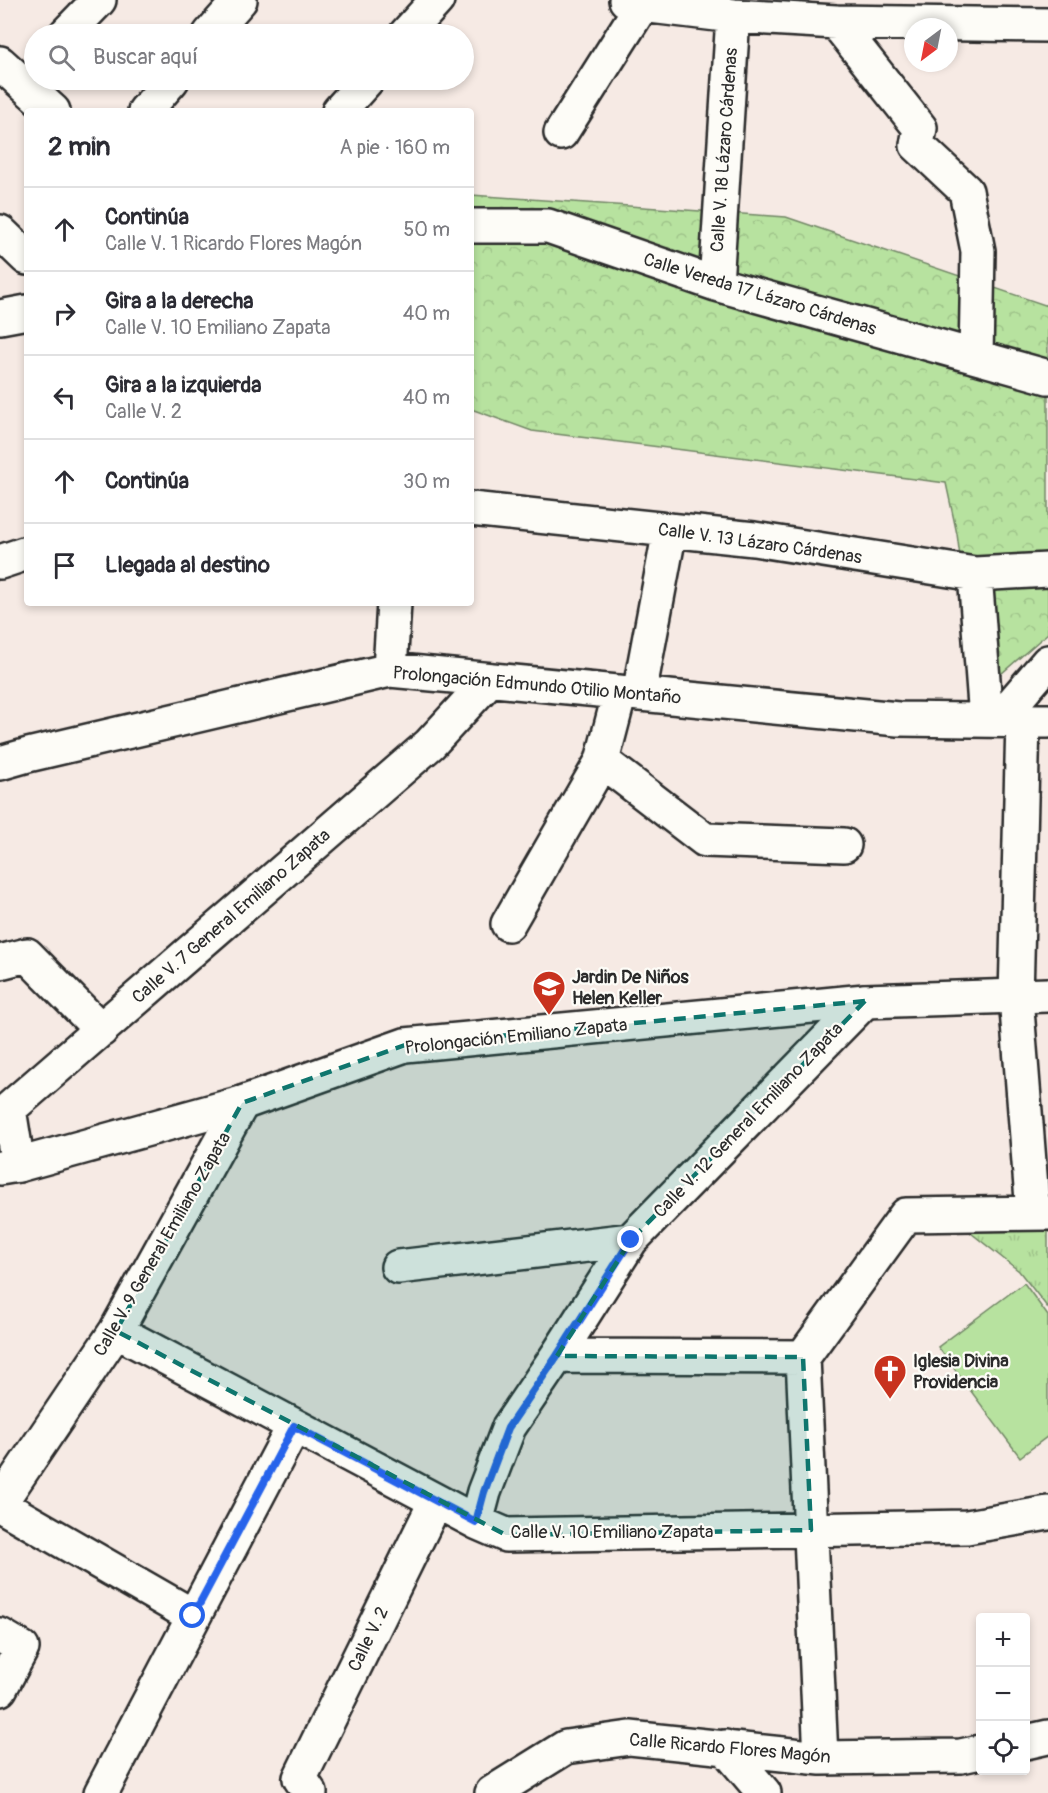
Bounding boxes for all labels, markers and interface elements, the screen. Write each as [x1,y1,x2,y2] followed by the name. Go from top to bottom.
[904,18,958,72] north arrow
[24,24,474,90] search box
[45,41,78,74] icon: search
[93,43,198,71] text: Buscar aquí
[706,47,743,253] street label: Calle V. 18 Lázaro Cárdenas
[48,131,110,163] text: 2 min
[339,135,450,160] text: A pie · 160 m
[105,203,189,231] text: Continúa
[48,213,81,246] icon: ahead
[403,217,450,242] text: 50 m
[105,231,362,256] text: Calle V. 1 Ricardo Flores Magón
[640,248,879,341] street label: Calle Vereda 17 Lázaro Cárdenas
[105,287,253,315] text: Gira a la derecha
[48,297,81,330] icon: right
[403,301,450,326] text: 40 m
[105,315,330,340] text: Calle V. 10 Emiliano Zapata
[105,371,262,399] text: Gira a la izquierda
[48,381,81,414] icon: left
[403,385,450,410] text: 40 m
[105,399,182,424] text: Calle V. 2
[48,465,81,498] icon: ahead
[105,467,189,495] text: Continúa
[403,469,450,494] text: 30 m
[656,518,863,569] street label: Calle V. 13 Lázaro Cárdenas
[48,549,81,582] icon: arrive
[105,551,270,579] text: Llegada al destino
[392,661,682,710] street label: Prolongación Edmundo Otilio Montaño
[127,824,335,1009] street label: Calle V. 7 General Emiliano Zapata
[572,966,689,1010] place label: Jardin De Niños Helen Keller
[531,969,567,1016] school or university icon: Jardin De Niños Helen Keller
[404,1013,628,1060] street label: Prolongación Emiliano Zapata
[649,1018,848,1223] street label: Calle V. 12 General Emiliano Zapata
[89,1128,236,1361] street label: Calle V. 9 General Emiliano Zapata
[617,1226,643,1252] route end
[913,1350,1009,1394] place label: Iglesia Divina Providencia
[872,1353,908,1400] church icon: Iglesia Divina Providencia
[511,1521,713,1544] street label: Calle V. 10 Emiliano Zapata
[179,1602,205,1628] route start
[343,1603,394,1675] street label: Calle V. 2
[976,1613,1030,1775] map controls
[976,1613,1030,1667] button: +
[976,1667,1030,1721] button: −
[976,1721,1030,1775] button: locate
[628,1728,832,1769] street label: Calle Ricardo Flores Magón

